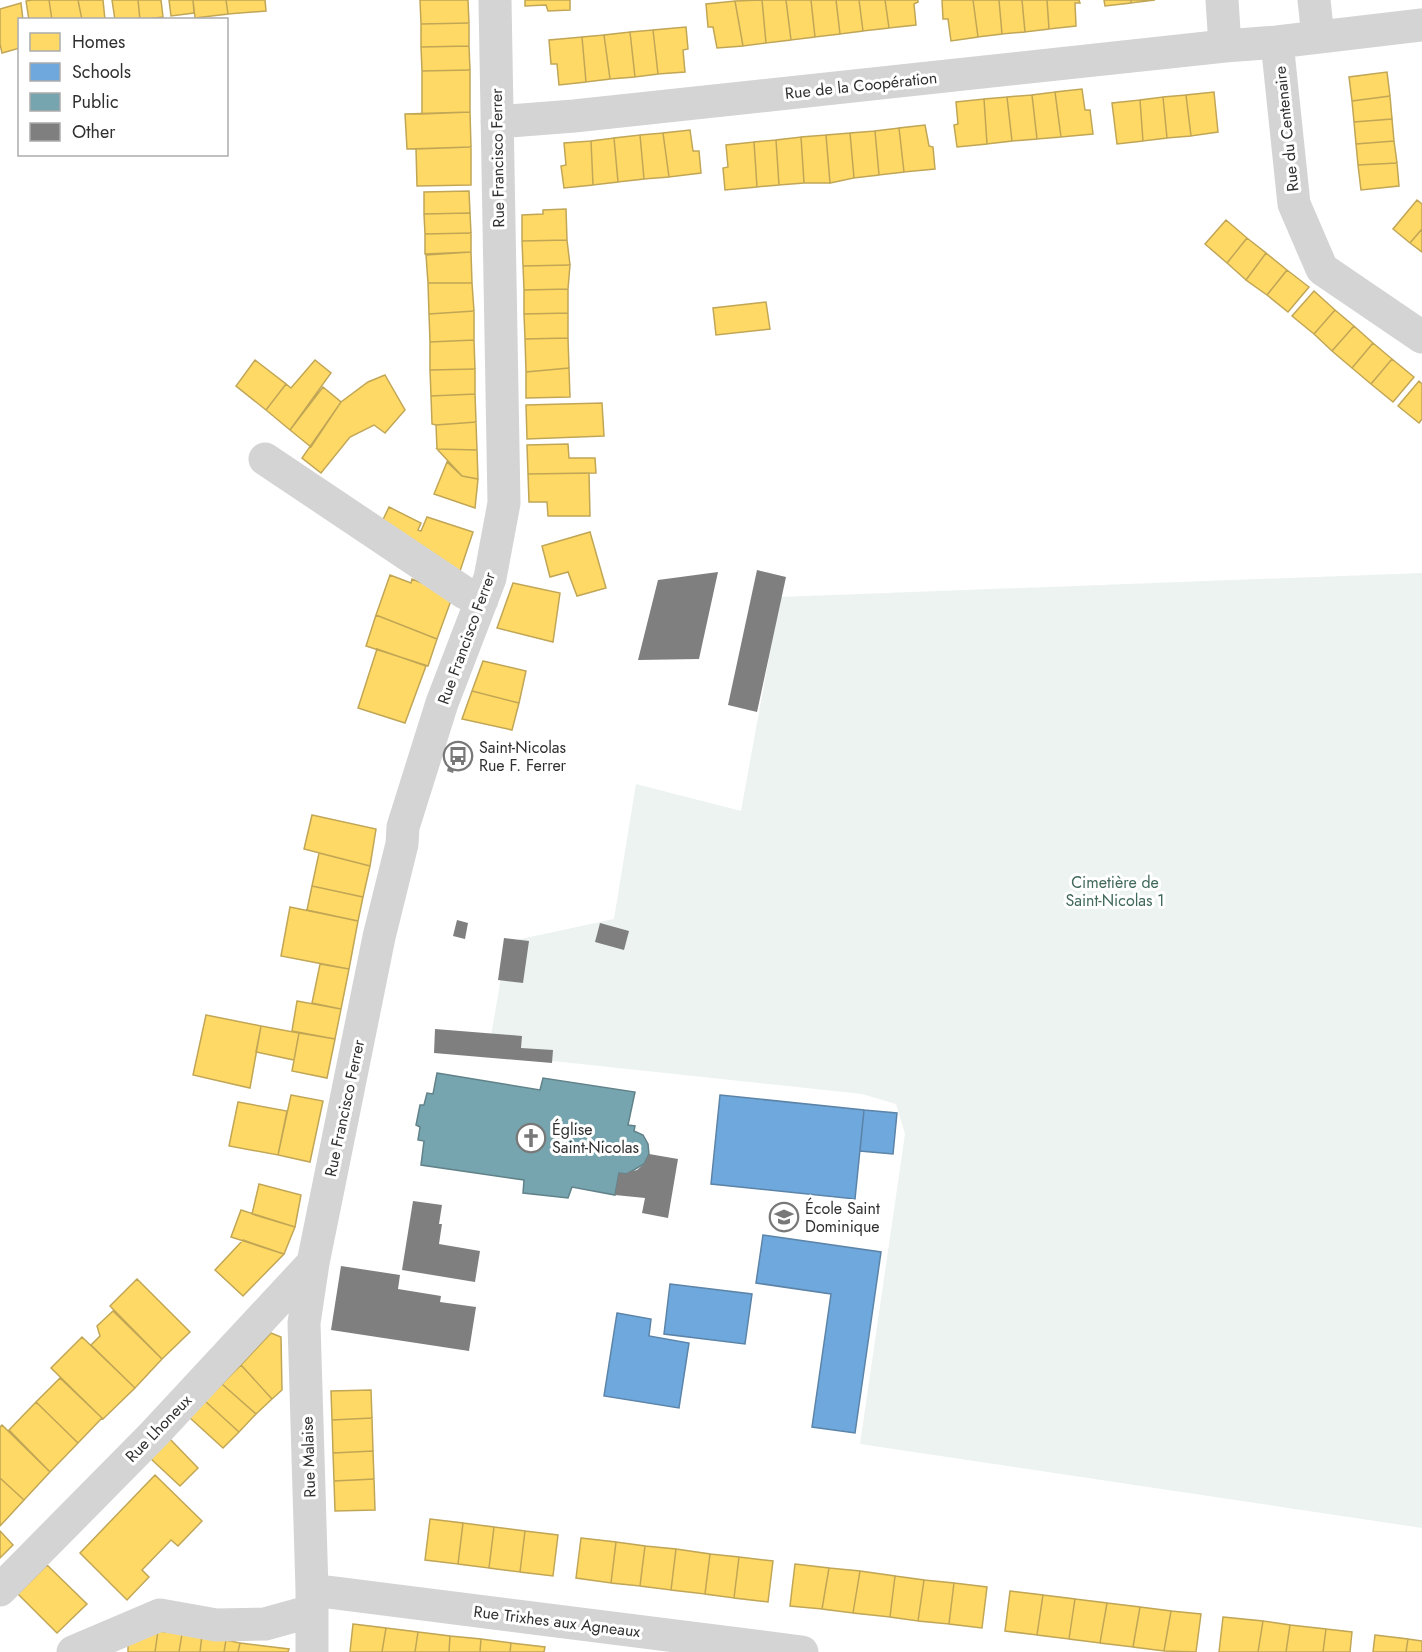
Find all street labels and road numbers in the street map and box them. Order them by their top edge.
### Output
street label: Rue du Centenaire [1268,65,1305,193]
street label: Rue de la Coopération [784,66,938,105]
street label: Rue Francisco Ferrer [485,88,510,228]
street label: Rue Francisco Ferrer [432,568,501,708]
street label: Rue Francisco Ferrer [319,1037,370,1179]
street label: Rue Lhoneux [120,1389,197,1467]
street label: Rue Malaise [296,1416,321,1498]
street label: Rue Trixhes aux Agneaux [472,1600,642,1643]

